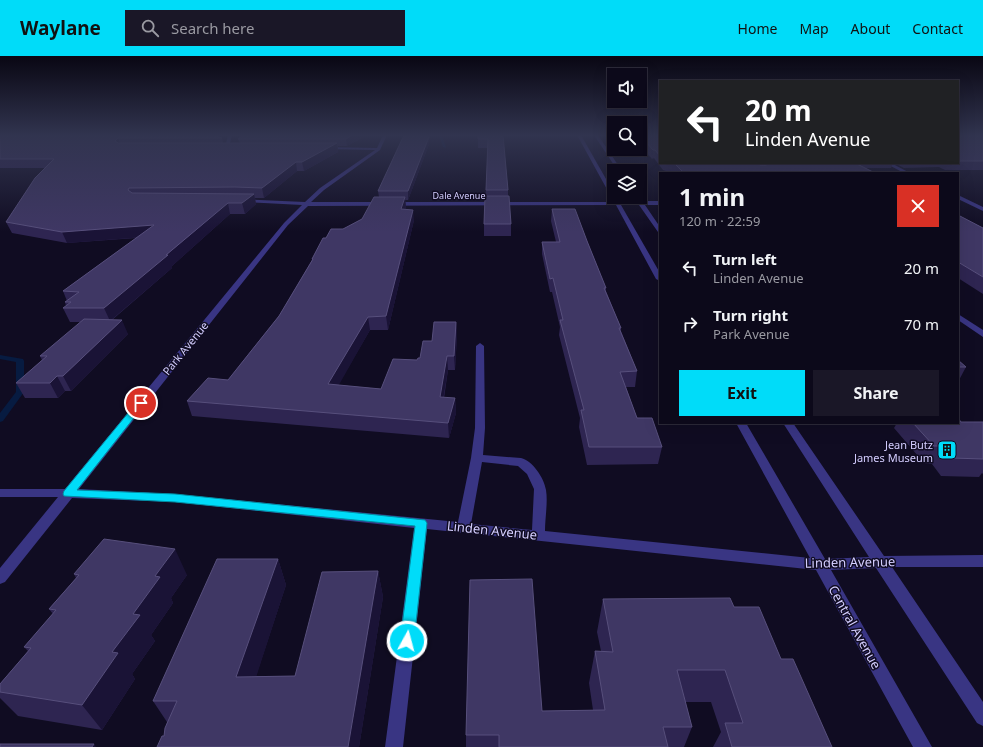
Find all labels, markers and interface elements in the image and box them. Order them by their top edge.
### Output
search box [125,10,405,46]
text: Waylane [20,15,101,41]
icon: search [139,17,161,39]
text: Search here [171,18,254,38]
text: Home [738,19,777,38]
text: Map [799,19,829,38]
text: About [851,19,890,38]
text: Contact [912,19,963,38]
map controls [607,68,647,204]
button: sound [607,68,647,108]
text: 20 m [745,91,812,129]
icon: left [679,96,731,148]
button: search [607,116,647,156]
text: Linden Avenue [745,127,870,151]
button: layers [607,164,647,204]
text: 1 min [679,180,745,213]
button: close [897,185,939,227]
street label: Dale Avenue [433,189,485,202]
text: 120 m · 22:59 [679,212,760,230]
text: Turn left [713,249,777,269]
icon: left [679,257,701,279]
text: 20 m [904,258,939,278]
text: Linden Avenue [713,269,804,287]
text: Turn right [713,305,788,325]
icon: right [679,313,701,335]
text: 70 m [904,314,939,334]
street label: Park Avenue [159,318,211,378]
text: Park Avenue [713,325,790,343]
button: Exit [679,370,805,416]
button: Share [813,370,939,416]
pin [124,386,158,420]
icon: arrive [130,392,152,414]
place label: Jean Butz James Museum [853,437,933,465]
building icon: Jean Butz James Museum [936,439,958,461]
street label: Linden Avenue [446,516,538,544]
street label: Linden Avenue [805,552,895,572]
street label: Central Avenue [825,582,885,672]
position arrow [386,620,428,662]

